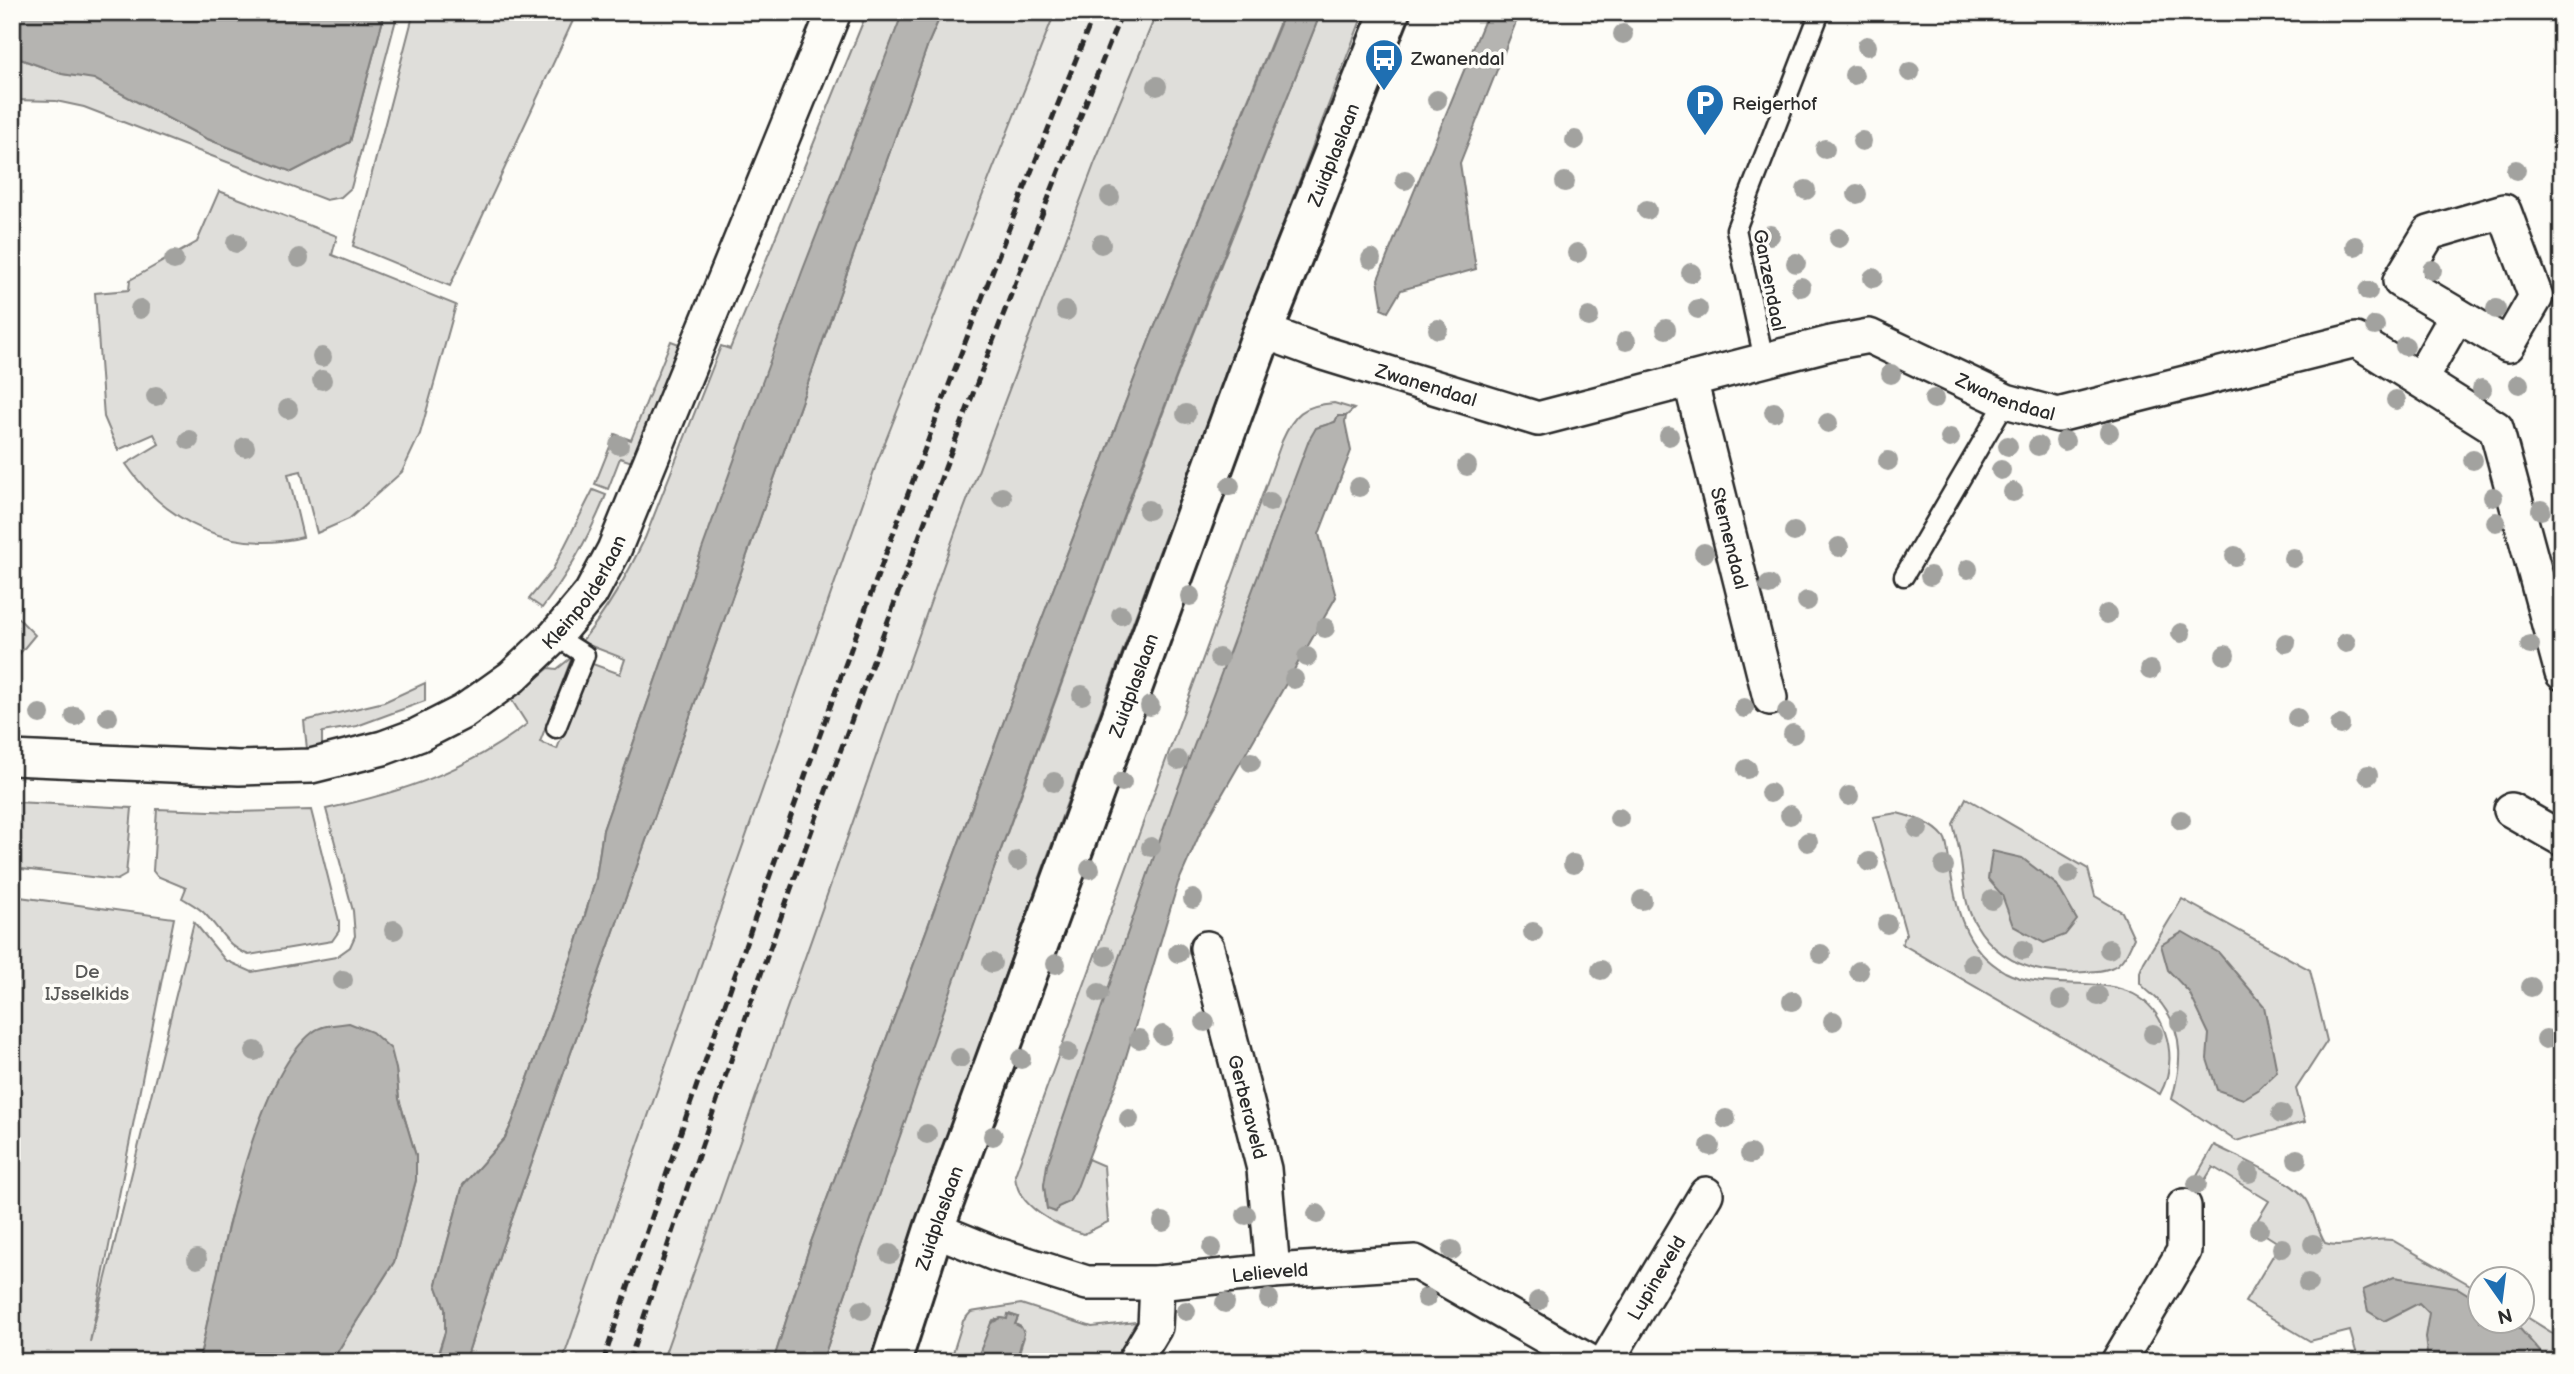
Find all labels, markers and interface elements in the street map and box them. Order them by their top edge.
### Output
bus stop icon: Zwanendal [1363,37,1405,92]
place label: Zwanendal [1410,48,1505,71]
parking icon: Reigerhof [1684,82,1726,137]
place label: Reigerhof [1732,93,1818,116]
street label: Zuidplaslaan [1303,100,1365,211]
street label: Ganzendaal [1747,227,1790,333]
street label: Zwanendaal [1372,360,1479,412]
street label: Zwanendaal [1951,368,2057,427]
street label: Sternendaal [1705,485,1752,592]
street label: Kleinpolderlaan [538,532,632,655]
street label: Zuidplaslaan [1105,631,1164,742]
park label: De IJsselkids [45,961,129,1006]
street label: Gerberaveld [1222,1053,1271,1162]
street label: Zuidplaslaan [911,1163,969,1274]
street label: Lupineveld [1623,1232,1691,1325]
street label: Lelieveld [1231,1259,1309,1288]
north arrow [2466,1266,2536,1336]
text: N [2495,1302,2514,1328]

